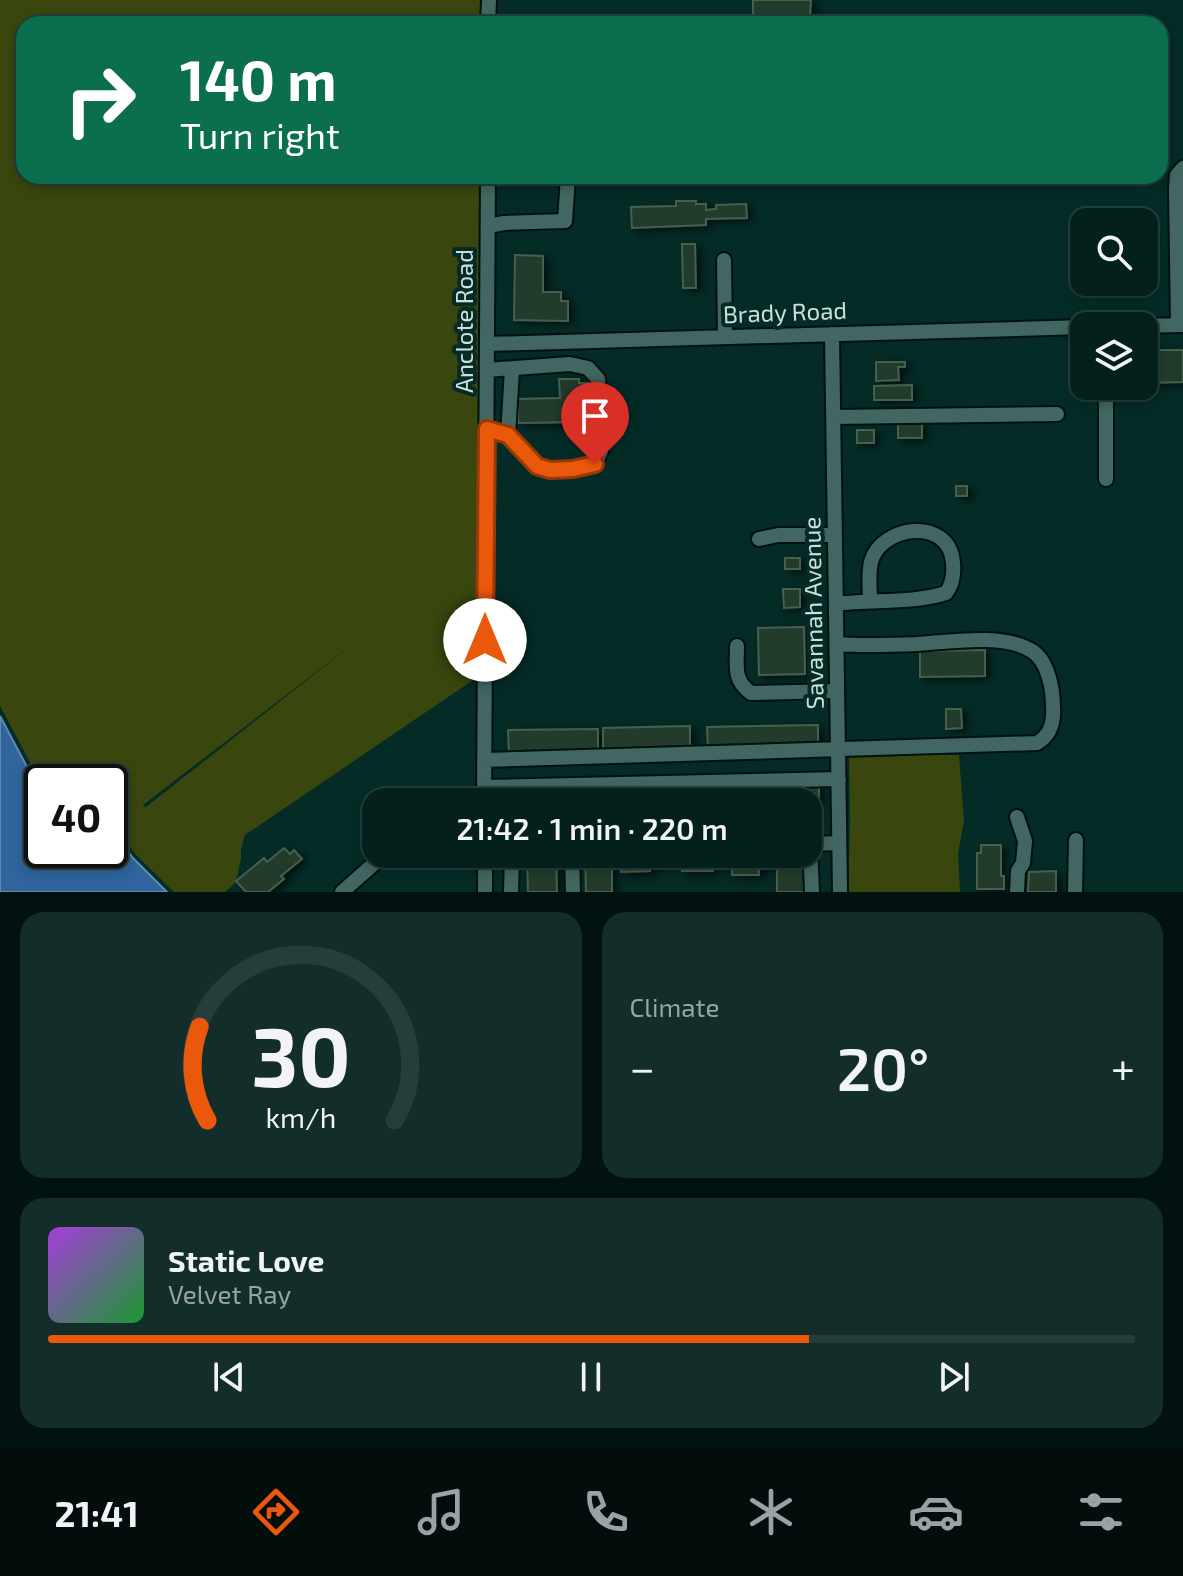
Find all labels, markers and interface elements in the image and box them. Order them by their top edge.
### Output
text: 140 m [180,45,337,112]
icon: right [48,48,152,152]
text: Turn right [180,113,340,156]
map controls [1070,208,1158,400]
button: search [1070,208,1158,296]
street label: Anclote Road [449,249,478,393]
street label: Brady Road [722,295,848,328]
button: layers [1070,312,1158,400]
pin [561,382,629,464]
icon: arrive [573,394,617,438]
street label: Savannah Avenue [796,516,829,710]
position arrow [443,598,527,682]
speed limit sign: 40 [24,764,128,868]
text: 21:42 · 1 min · 220 m [456,810,728,846]
text: Climate [630,991,719,1022]
text: 30 [251,1004,351,1104]
text: 20° [837,1031,929,1103]
text: − [630,1040,655,1093]
text: + [1111,1040,1135,1093]
text: km/h [265,1099,336,1134]
text: Static Love [168,1242,324,1278]
text: Velvet Ray [168,1278,291,1309]
icon: previous [207,1355,251,1399]
icon: pause [569,1355,613,1399]
icon: next [932,1355,976,1399]
icon: directions [248,1484,304,1540]
icon: music [413,1484,469,1540]
icon: phone [578,1484,634,1540]
icon: climate [743,1484,799,1540]
icon: car [908,1484,964,1540]
icon: filters [1073,1484,1129,1540]
text: 21:41 [54,1491,139,1534]

